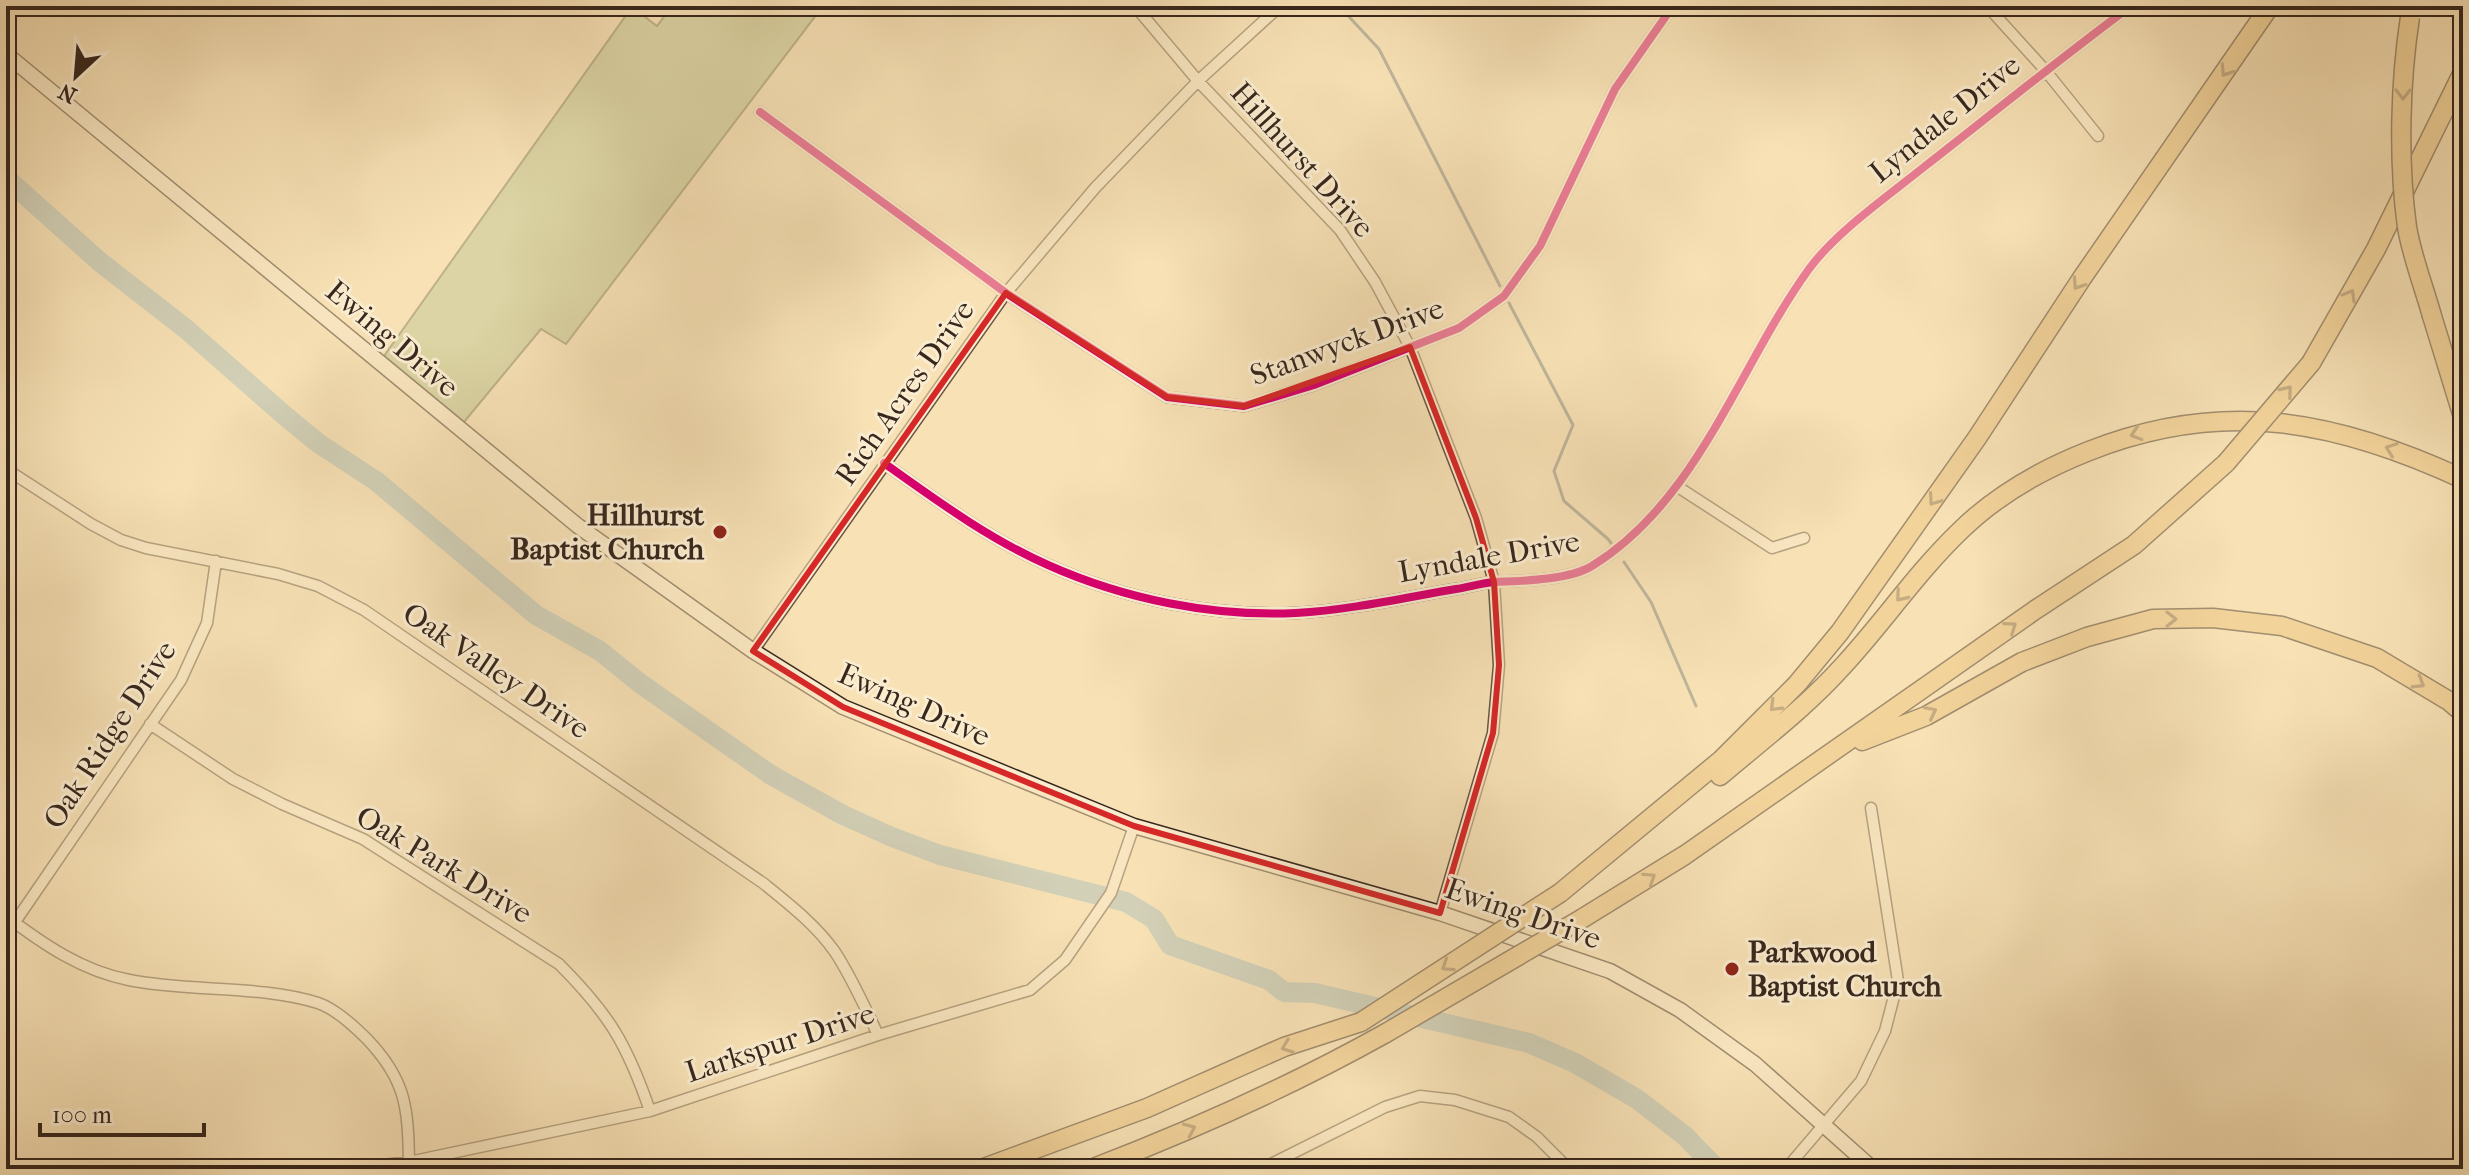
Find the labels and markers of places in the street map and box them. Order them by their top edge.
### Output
place label: Hillhurst Baptist Church [510,498,705,567]
marker: Hillhurst Baptist Church [711,523,729,541]
place label: Parkwood Baptist Church [1748,935,1943,1004]
marker: Parkwood Baptist Church [1723,960,1741,978]

